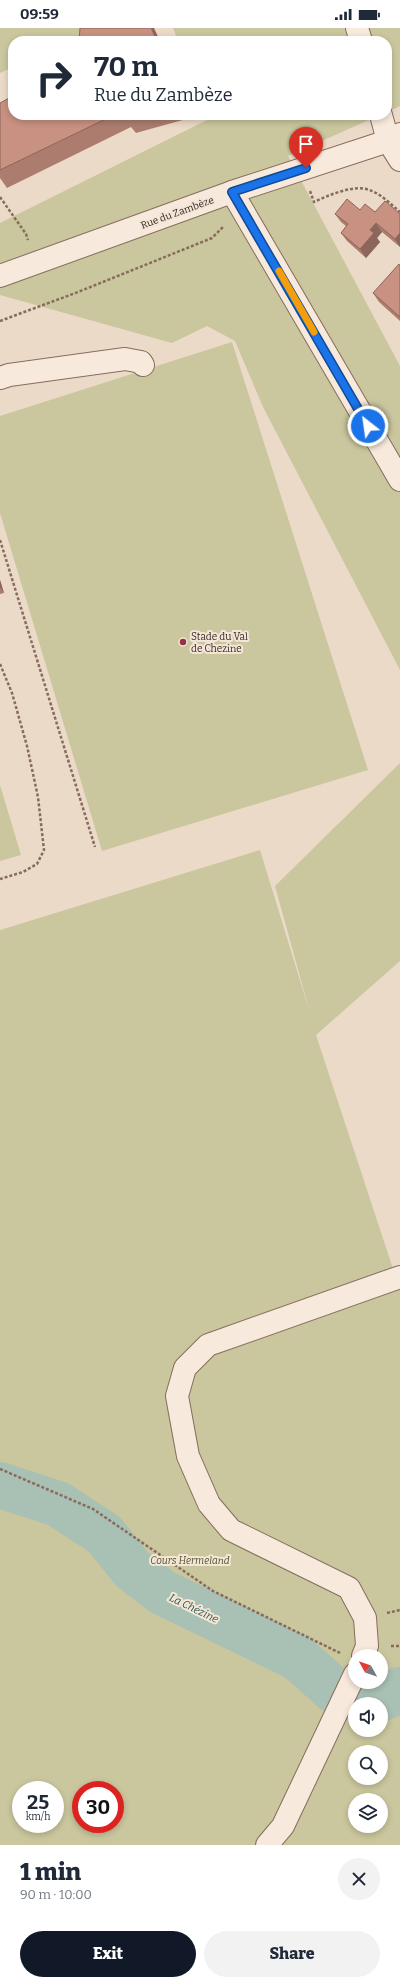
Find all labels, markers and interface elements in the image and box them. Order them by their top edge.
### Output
text: 09:59 [20,5,59,23]
text: 70 m [94,50,158,83]
icon: right [28,52,80,104]
text: Rue du Zambèze [94,84,233,106]
pin [289,127,323,168]
icon: arrive [295,133,317,155]
street label: Rue du Zambèze [139,194,216,232]
position arrow [347,405,389,447]
place label: Stade du Val de Chezine [191,631,248,655]
marker: Stade du Val de Chezine [178,637,188,647]
park label: Cours Hermeland [150,1555,230,1567]
water label: La Chézine [167,1591,221,1626]
north arrow [348,1649,388,1689]
map controls [348,1649,388,1833]
button: sound [348,1697,388,1737]
button: search [348,1745,388,1785]
speed limit sign: 30 [72,1781,124,1833]
text: 25 [27,1790,49,1814]
button: layers [348,1793,388,1833]
text: km/h [26,1811,50,1823]
text: 1 min [20,1858,81,1886]
button: close [338,1858,380,1900]
text: 90 m · 10:00 [20,1887,92,1902]
button: Exit [20,1931,196,1977]
button: Share [204,1931,380,1977]

